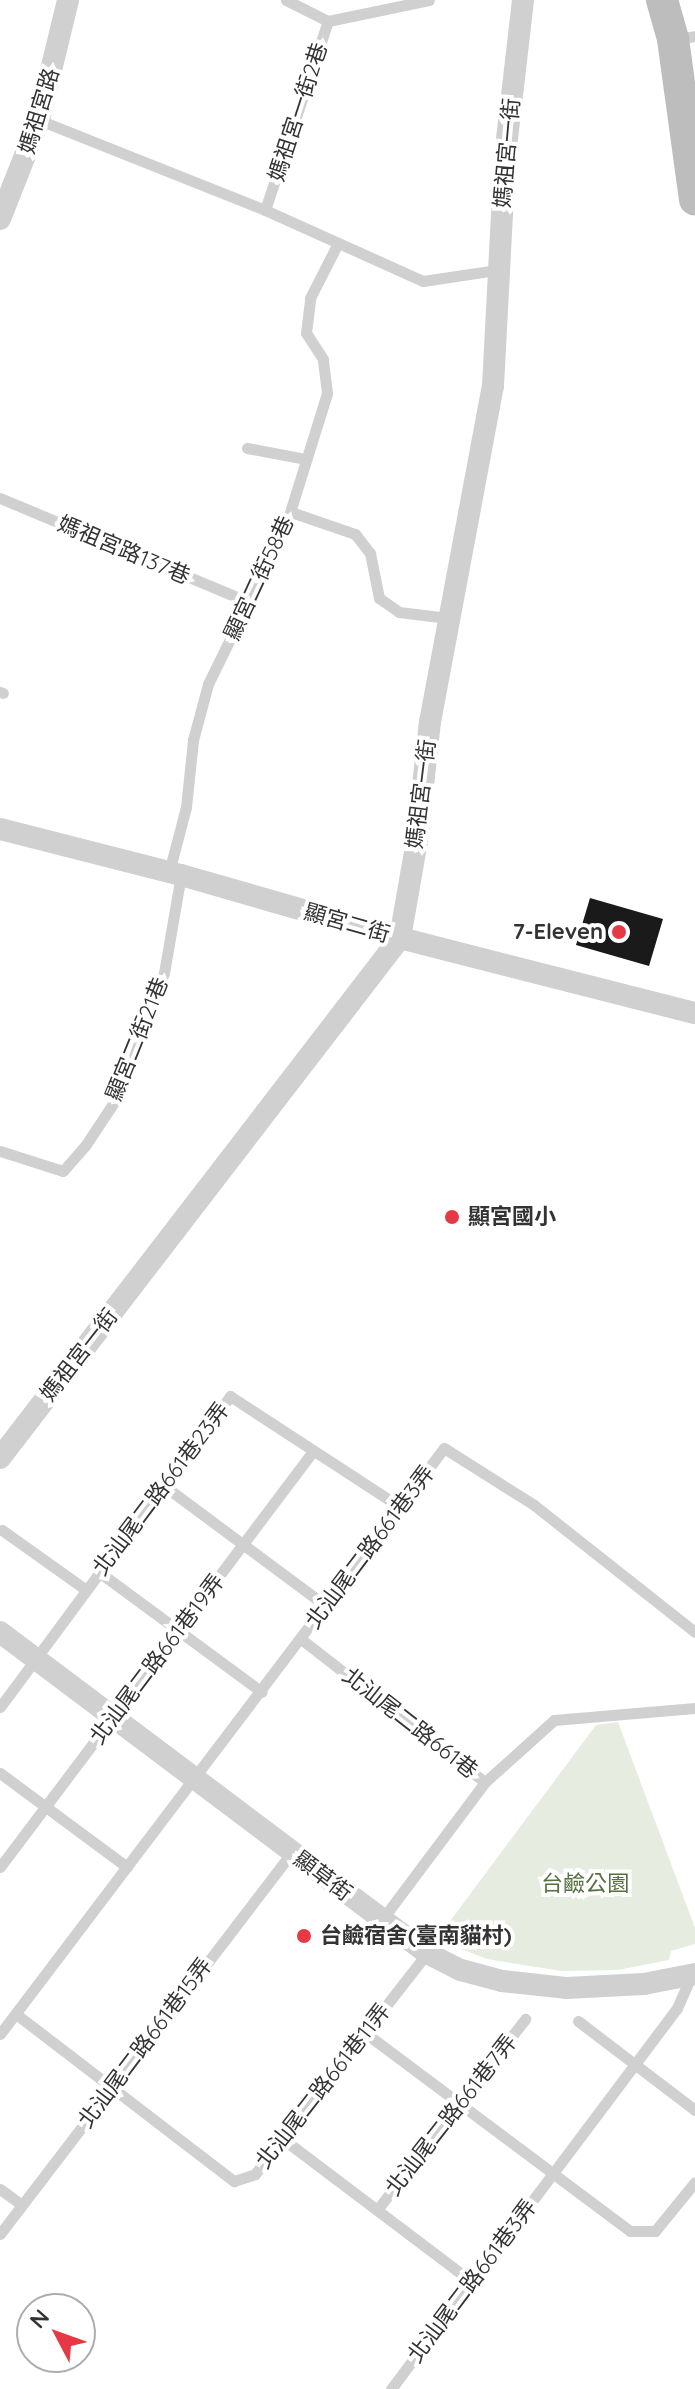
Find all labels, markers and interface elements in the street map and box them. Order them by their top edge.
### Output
street label: 媽祖宮一街2巷 [263,39,333,185]
street label: 媽祖宮路 [14,65,64,157]
street label: 媽祖宮一街 [489,97,525,209]
street label: 媽祖宮路137巷 [54,510,194,590]
street label: 顯宮二街58巷 [219,512,299,644]
street label: 媽祖宮一街 [401,738,441,850]
street label: 顯宮二街 [301,898,393,948]
place label: 7-Eleven [513,919,603,945]
marker: 7-Eleven [610,923,628,941]
street label: 顯宮二街21巷 [100,974,174,1104]
place label: 顯宮國小 [468,1204,556,1230]
marker: 顯宮國小 [443,1208,461,1226]
street label: 媽祖宮一街 [35,1304,123,1406]
street label: 北汕尾二路661巷23弄 [87,1397,235,1581]
street label: 北汕尾二路661巷3弄 [300,1460,440,1634]
street label: 北汕尾二路661巷19弄 [84,1569,230,1749]
street label: 北汕尾二路661巷 [337,1662,483,1784]
street label: 顯草街 [289,1846,357,1906]
park label: 台鹼公園 [541,1871,629,1897]
place label: 台鹼宿舍(臺南貓村) [320,1923,512,1949]
marker: 台鹼宿舍(臺南貓村) [295,1927,313,1945]
street label: 北汕尾二路661巷15弄 [73,1953,217,2133]
street label: 北汕尾二路661巷11弄 [250,1998,396,2174]
street label: 北汕尾二路661巷7弄 [380,2029,522,2201]
street label: 北汕尾二路661巷3弄 [402,2194,542,2368]
north arrow [16,2293,96,2373]
text: N [24,2303,55,2334]

